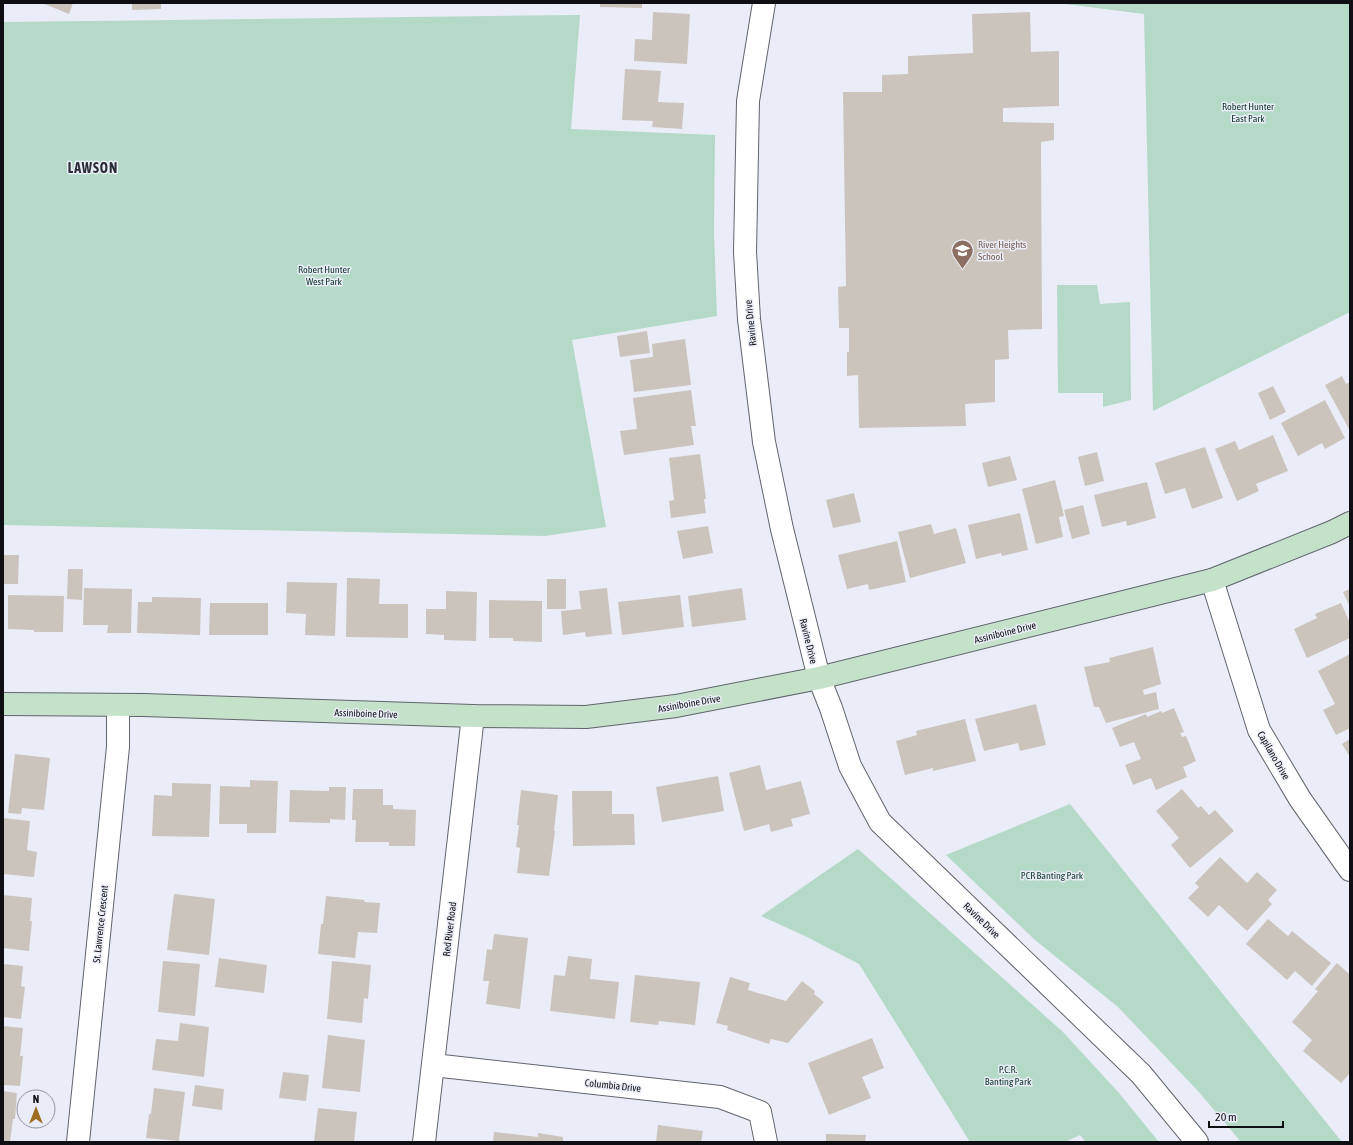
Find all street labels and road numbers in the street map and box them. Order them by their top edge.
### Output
street label: Ravine Drive [743,299,758,347]
street label: Ravine Drive [798,617,820,665]
street label: Assiniboine Drive [973,619,1038,645]
street label: Assiniboine Drive [657,692,722,714]
street label: Assiniboine Drive [334,707,398,720]
street label: Capilano Drive [1255,729,1292,782]
street label: St. Lawrence Crescent [91,884,110,963]
street label: Ravine Drive [961,900,1002,941]
street label: Red River Road [441,901,458,957]
street label: Columbia Drive [584,1077,642,1094]

